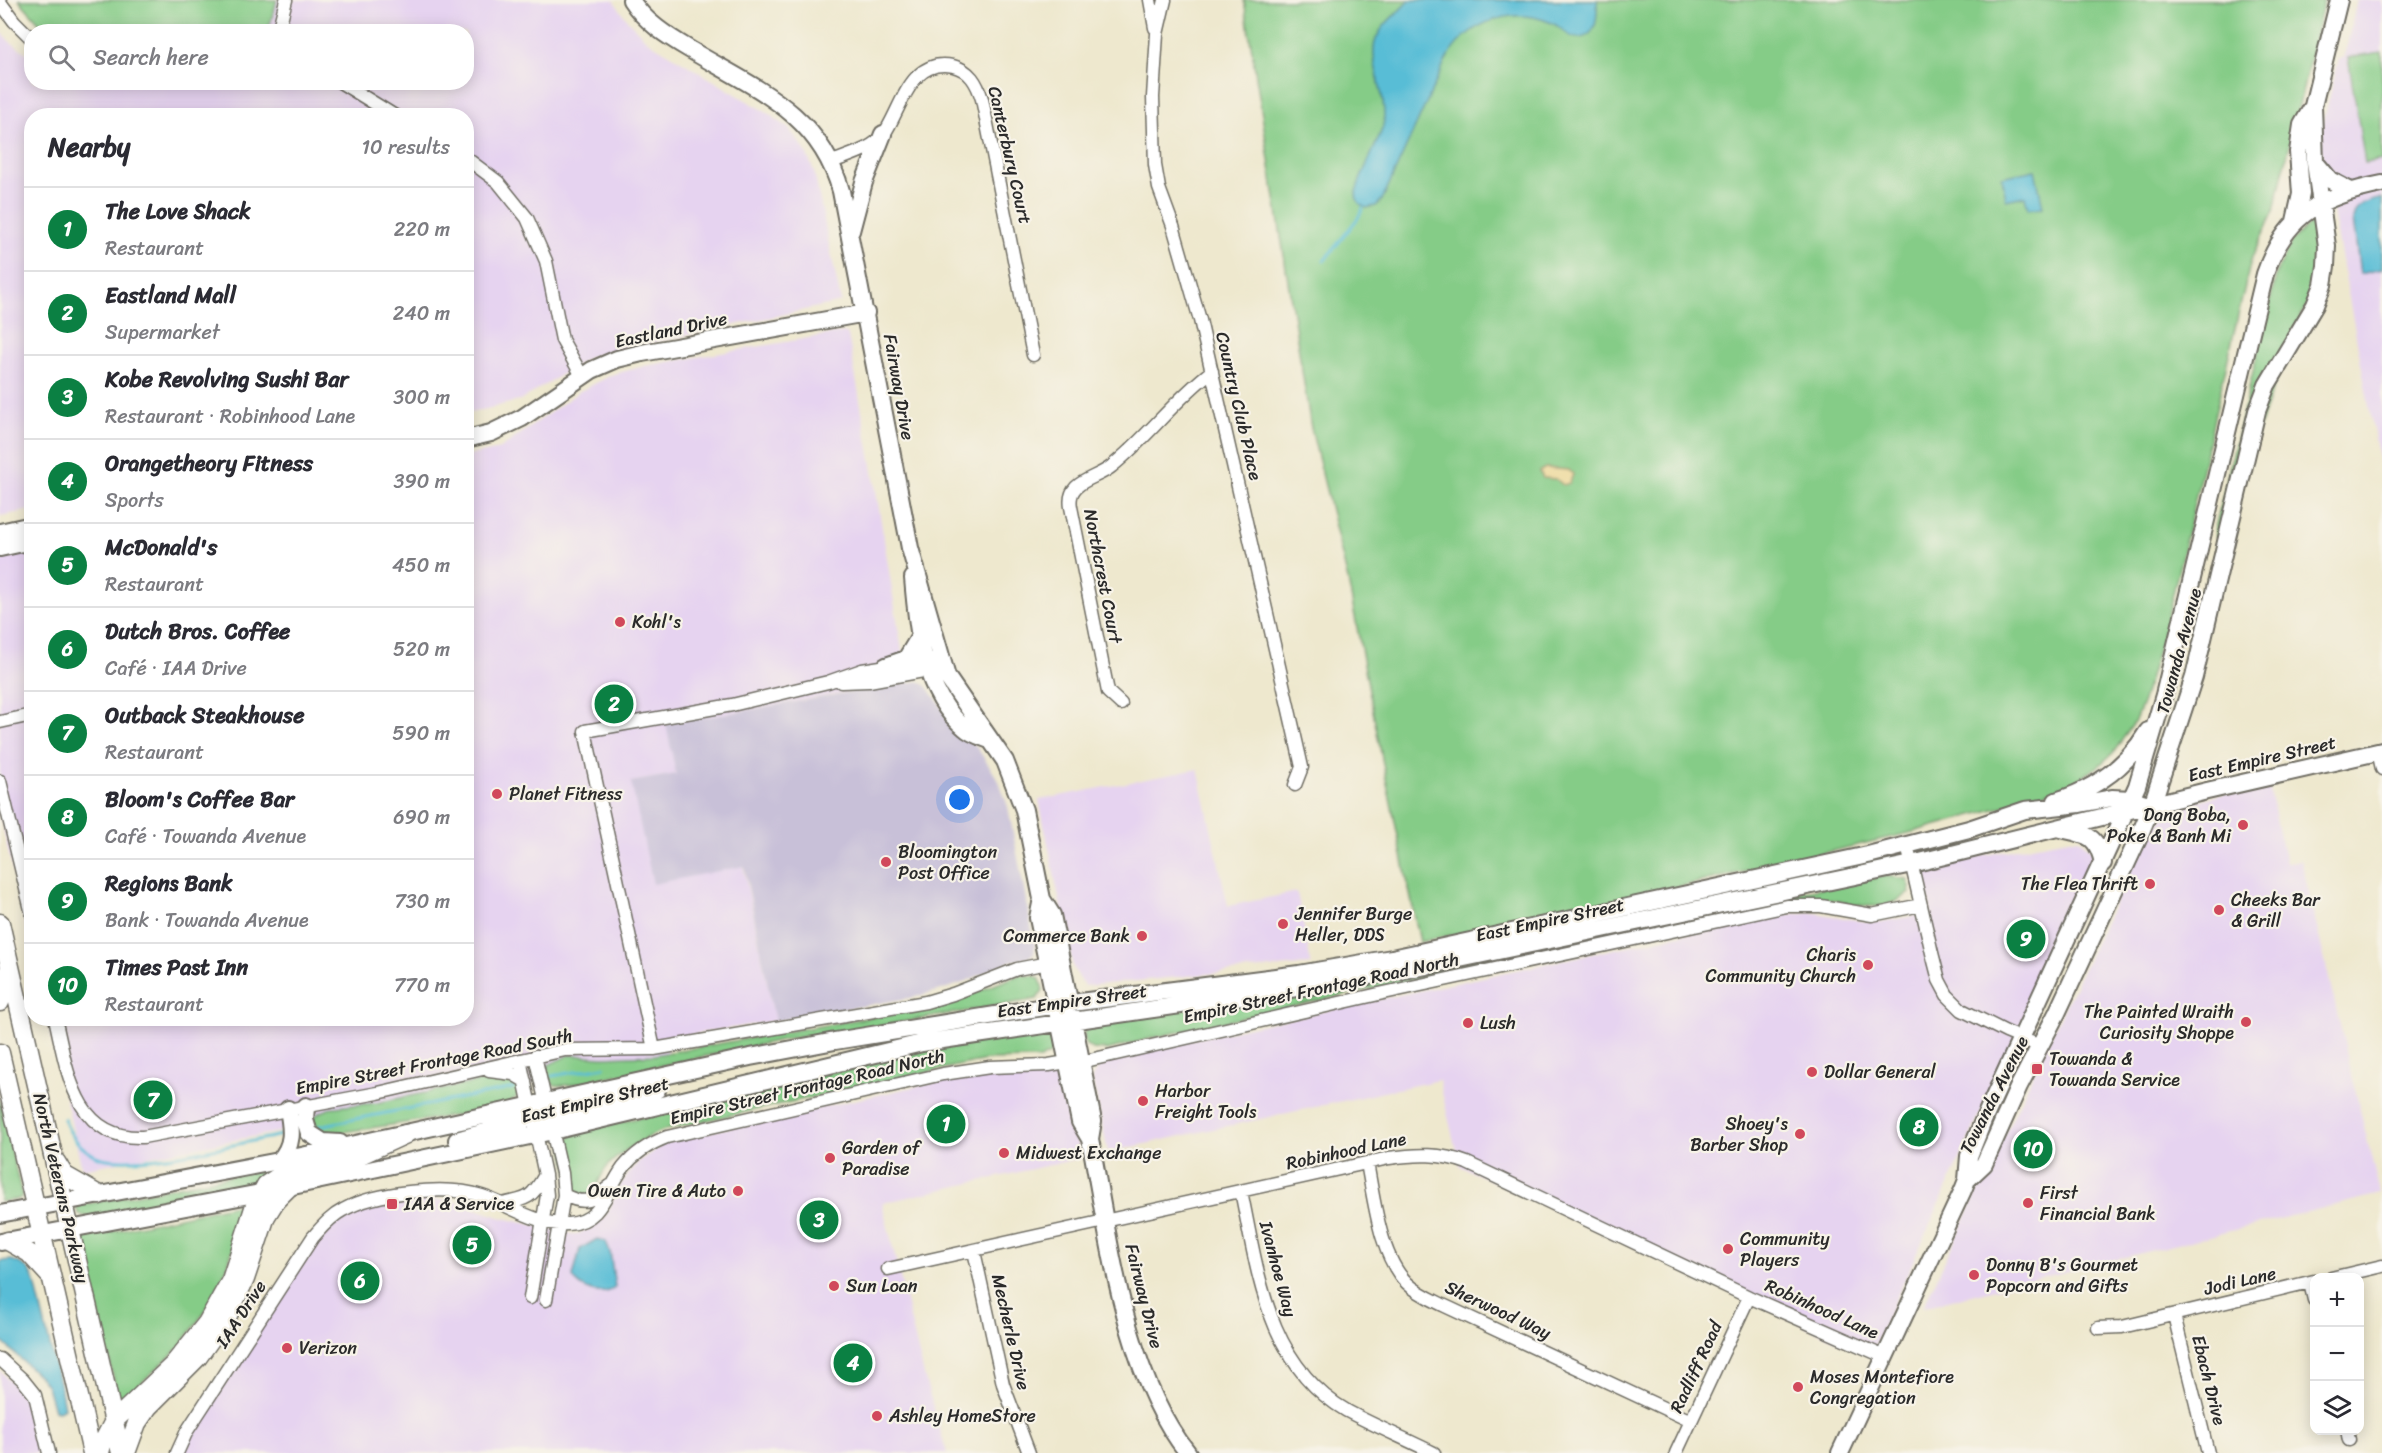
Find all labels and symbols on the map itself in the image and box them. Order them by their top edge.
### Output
street label: Canterbury Court [979,83,1041,227]
street label: Eastland Drive [612,303,730,357]
street label: Country Club Place [1206,329,1272,484]
street label: Fairway Drive [874,331,924,443]
street label: Northcrest Court [1074,506,1132,647]
street label: Towanda Avenue [2147,584,2211,718]
place label: Kohl's [632,606,681,638]
marker: Kohl's [613,615,627,629]
pin: 2 [594,682,634,726]
street label: East Empire Street [2185,726,2339,792]
place label: Planet Fitness [509,778,623,810]
your location [945,785,974,814]
marker: Planet Fitness [490,787,504,801]
place label: Dang Boba, Poke & Banh Mi [2107,799,2232,852]
marker: Dang Boba, Poke & Banh Mi [2236,818,2250,832]
place label: Bloomington Post Office [898,836,997,889]
marker: Bloomington Post Office [879,855,893,869]
place label: The Flea Thrift [2021,868,2139,900]
marker: The Flea Thrift [2143,877,2157,891]
place label: Cheeks Bar & Grill [2231,884,2321,937]
street label: East Empire Street [1473,889,1627,951]
place label: Jennifer Burge Heller, DDS [1294,898,1412,951]
marker: Cheeks Bar & Grill [2212,903,2226,917]
pin: 9 [2006,916,2046,962]
marker: Jennifer Burge Heller, DDS [1276,917,1290,931]
place label: Commerce Bank [1003,920,1130,952]
marker: Commerce Bank [1135,929,1149,943]
place label: Charis Community Church [1706,939,1857,992]
street label: Empire Street Frontage Road North [1180,943,1462,1033]
marker: Charis Community Church [1861,958,1875,972]
street label: East Empire Street [995,975,1149,1027]
place label: The Painted Wraith Curiosity Shoppe [2084,996,2234,1049]
place label: Lush [1480,1007,1516,1039]
marker: The Painted Wraith Curiosity Shoppe [2239,1015,2253,1029]
marker: Lush [1461,1016,1475,1030]
street label: Empire Street Frontage Road South [293,1019,575,1105]
street label: Towanda Avenue [1950,1030,2038,1160]
street label: Empire Street Frontage Road North [666,1040,948,1134]
place label: Towanda & Towanda Service [2049,1043,2180,1096]
place label: Dollar General [1824,1056,1937,1088]
marker: Towanda & Towanda Service [2030,1062,2044,1076]
marker: Dollar General [1805,1065,1819,1079]
street label: East Empire Street [518,1067,672,1133]
place label: Harbor Freight Tools [1155,1075,1257,1128]
pin: 7 [134,1078,172,1122]
street label: North Veterans Parkway [24,1090,99,1287]
marker: Harbor Freight Tools [1136,1094,1150,1108]
pin: 1 [926,1102,966,1146]
pin: 8 [1900,1104,1938,1150]
place label: Shoey's Barber Shop [1690,1108,1789,1161]
street label: Robinhood Lane [1283,1123,1409,1179]
pin: 10 [2014,1126,2052,1172]
marker: Shoey's Barber Shop [1793,1127,1807,1141]
place label: Garden of Paradise [842,1132,923,1185]
place label: Midwest Exchange [1016,1137,1161,1169]
marker: Midwest Exchange [997,1146,1011,1160]
marker: Garden of Paradise [823,1151,837,1165]
place label: Owen Tire & Auto [588,1175,726,1207]
place label: First Financial Bank [2040,1177,2156,1230]
marker: Owen Tire & Auto [731,1184,745,1198]
place label: IAA & Service [403,1188,515,1220]
marker: First Financial Bank [2021,1196,2035,1210]
marker: IAA & Service [385,1197,399,1211]
pin: 3 [800,1198,838,1242]
street label: Ivanhoe Way [1250,1216,1306,1321]
pin: 5 [452,1222,492,1268]
place label: Community Players [1740,1223,1830,1276]
street label: Fairway Drive [1115,1240,1173,1352]
marker: Community Players [1721,1242,1735,1256]
place label: Donny B's Gourmet Popcorn and Gifts [1986,1249,2138,1302]
street label: Jodi Lane [2200,1257,2279,1305]
pin: 6 [340,1258,380,1304]
marker: Donny B's Gourmet Popcorn and Gifts [1967,1268,1981,1282]
place label: Sun Loan [846,1270,918,1302]
street label: Robinhood Lane [1760,1270,1885,1349]
street label: Mecherle Drive [982,1271,1040,1393]
street label: Sherwood Way [1439,1271,1557,1349]
street label: IAA Drive [206,1273,275,1355]
marker: Sun Loan [827,1279,841,1293]
street label: Radliff Road [1661,1314,1732,1418]
street label: Ebach Drive [2182,1331,2236,1429]
place label: Verizon [299,1332,357,1364]
pin: 4 [834,1340,872,1386]
marker: Verizon [280,1341,294,1355]
place label: Moses Montefiore Congregation [1810,1361,1954,1414]
marker: Moses Montefiore Congregation [1791,1380,1805,1394]
place label: Ashley HomeStore [888,1400,1036,1432]
marker: Ashley HomeStore [870,1409,884,1423]

